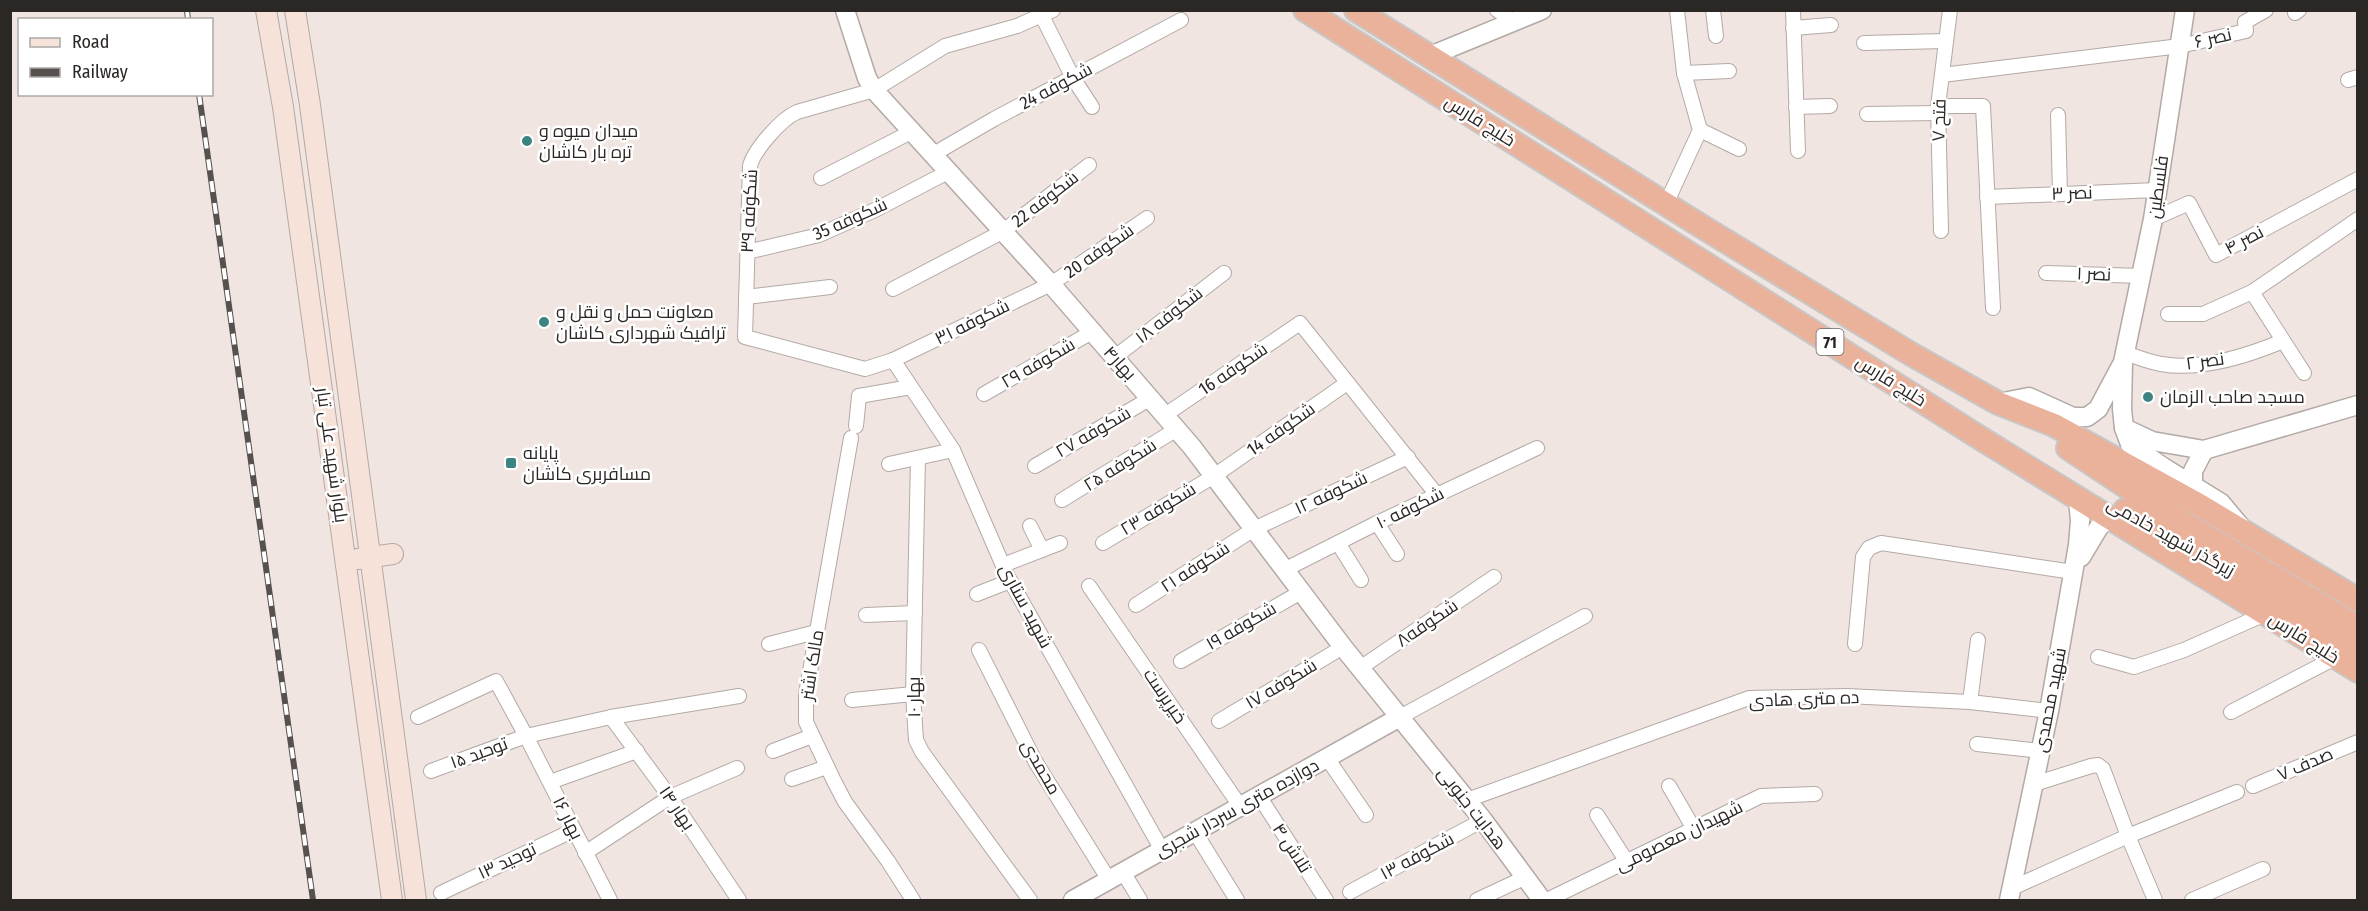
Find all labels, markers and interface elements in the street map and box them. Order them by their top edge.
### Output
legend [18,18,213,96]
street label: نصر ۶ [2192,23,2234,53]
text: Road [72,31,109,53]
street label: شکوفه 24 [1016,58,1096,114]
text: Railway [72,61,128,83]
street label: خلیج فارس [1440,91,1519,152]
street label: فتح ۷ [1927,98,1952,142]
place label: میدان میوه و تره بار کاشان [539,120,638,163]
marker: میدان میوه و تره بار کاشان [520,134,534,148]
street label: فلسطین [2143,154,2173,220]
street label: شکوفه 22 [1007,166,1083,232]
street label: شکوفه ۳۹ [736,168,762,254]
street label: نصر ۳ [2051,181,2093,205]
street label: شکوفه 35 [809,193,891,245]
street label: شکوفه 20 [1060,219,1138,283]
street label: نصر ۴ [2221,221,2267,259]
street label: نصر ۱ [2076,262,2112,286]
street label: شکوفه ۱۸ [1131,282,1207,348]
street label: شکوفه ۳۱ [931,294,1013,350]
place label: معاونت حمل و نقل و ترافیک شهرداری کاشان [556,301,726,344]
marker: معاونت حمل و نقل و ترافیک شهرداری کاشان [537,315,551,329]
road number: 71 [1816,329,1844,355]
street label: شکوفه ۲۹ [997,333,1079,393]
street label: شکوفه 16 [1194,338,1272,400]
street label: بهار۴ [1099,341,1141,385]
street label: نصر ۲ [2184,347,2226,375]
street label: خلیج فارس [1851,351,1930,412]
street label: بلوار شهید علی تبار [311,385,352,524]
place label: مسجد صاحب الزمان [2160,386,2305,408]
marker: مسجد صاحب الزمان [2141,390,2155,404]
street label: شکوفه 14 [1243,397,1319,461]
street label: شکوفه ۲۷ [1051,402,1135,462]
street label: شکوفه ۲۵ [1079,434,1161,496]
place label: پایانه مسافربری کاشان [523,442,651,485]
marker: پایانه مسافربری کاشان [504,456,518,470]
street label: شکوفه ۱۲ [1291,467,1371,519]
street label: شکوفه ۲۳ [1116,478,1200,540]
street label: شکوفه ۱۰ [1372,482,1448,534]
street label: زیرگذر شهید خادمی [2103,493,2239,581]
street label: شکوفه ۲۱ [1156,537,1234,597]
street label: شهید ستاری [995,560,1057,652]
street label: شکوفه۸ [1392,594,1462,652]
street label: شکوفه ۱۹ [1202,597,1280,655]
street label: خلیج فارس [2264,608,2343,669]
street label: مالک اشتر [795,628,828,703]
street label: شهید محمدی [2029,646,2071,754]
street label: شکوفه ۱۷ [1241,654,1321,714]
street label: خیرپرست [1138,664,1191,728]
street label: بهار ۱۰ [903,676,925,718]
street label: ده متری هادی [1748,686,1860,712]
street label: توحید ۱۵ [447,732,511,774]
street label: محمدی [1016,735,1066,799]
street label: صدف ۷ [2274,742,2336,786]
street label: دوازده متری سردار شجری [1151,754,1323,862]
street label: هدایت جنوبی [1433,762,1511,854]
street label: بهار ۱۴ [654,782,700,834]
street label: بهار ۱۶ [548,793,588,843]
street label: شهیدان معصومی [1612,796,1746,876]
street label: تلاش ۴ [1268,819,1316,877]
street label: شکوفه ۱۳ [1376,827,1458,885]
street label: توحید ۱۳ [474,838,540,884]

